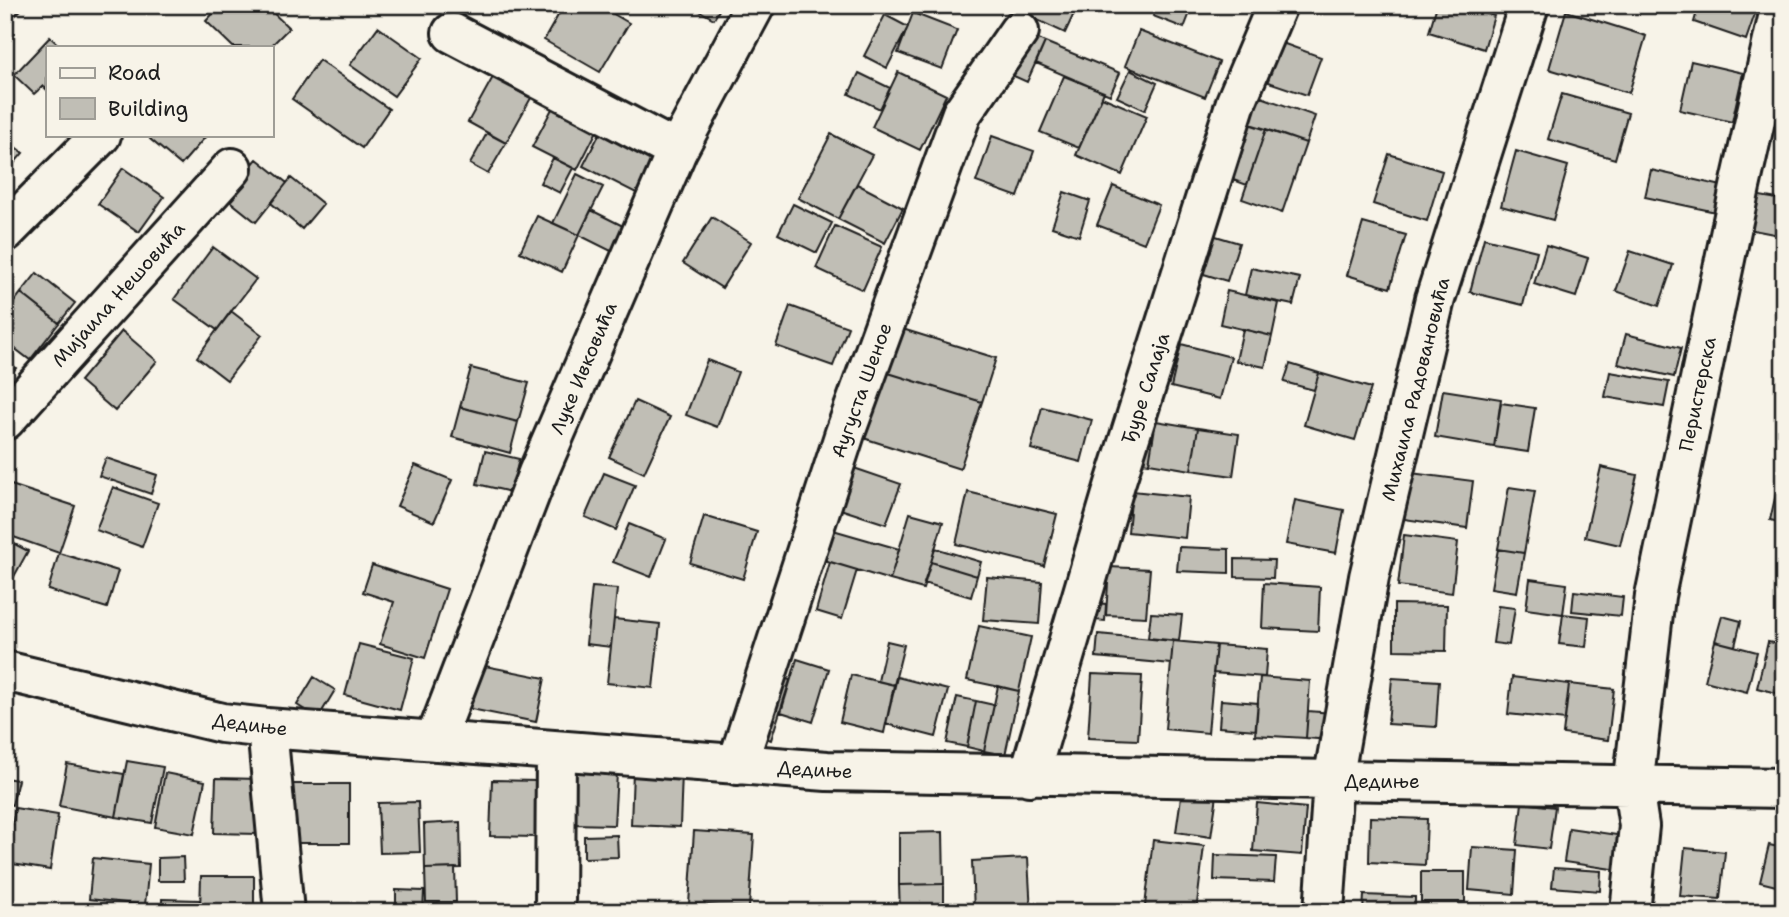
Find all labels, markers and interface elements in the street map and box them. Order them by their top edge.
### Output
legend [46,46,273,136]
text: Road [108,59,161,87]
text: Building [108,95,188,123]
street label: Мијаила Нешовића [46,216,190,372]
street label: Михаила Радовановића [1376,274,1455,504]
street label: Луке Ивковића [544,298,623,438]
street label: Аугуста Шеное [825,319,898,461]
street label: Ђуре Салаја [1116,329,1175,447]
street label: Перистерска [1673,334,1722,454]
street label: Дедиње [211,707,289,741]
street label: Дедиње [777,755,853,784]
street label: Дедиње [1344,769,1420,794]

